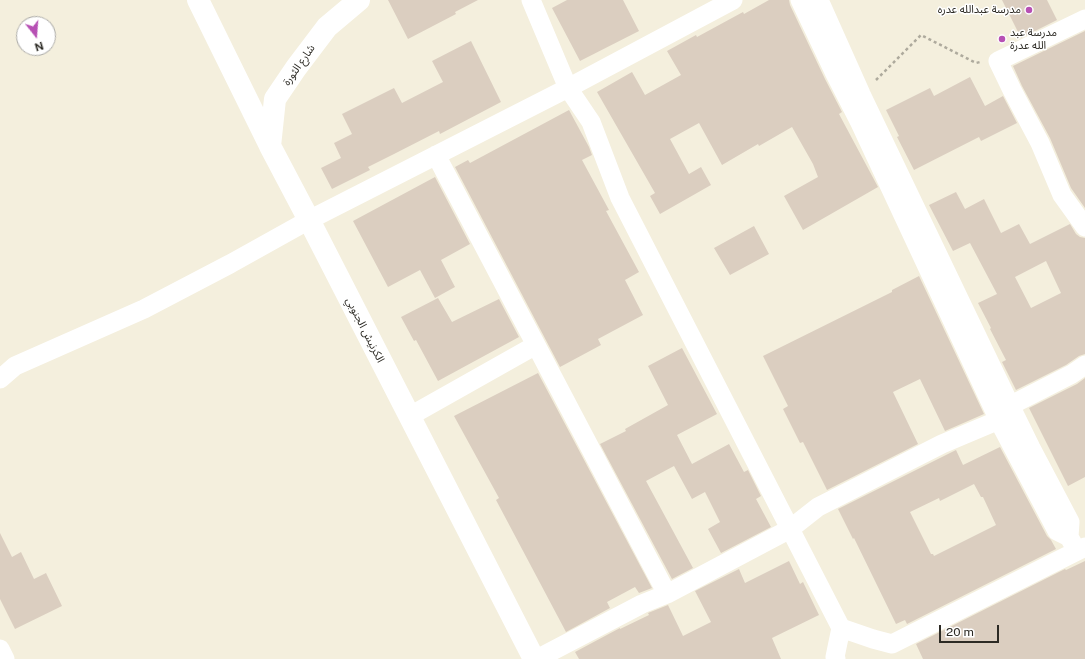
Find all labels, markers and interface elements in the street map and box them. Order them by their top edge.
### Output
place label: مدرسة عبدالله عدره [938,3,1021,17]
marker: مدرسة عبدالله عدره [1024,5,1034,15]
north arrow [16,16,56,56]
place label: مدرسة عبد الله عدرة [1010,26,1057,52]
marker: مدرسة عبد الله عدرة [997,34,1007,44]
text: N [33,40,45,54]
street label: شارع الثورة [280,42,318,88]
street label: الكرنيش الجنوبي [343,295,387,365]
scale bar [941,617,1001,643]
text: 20 m [946,625,974,639]

